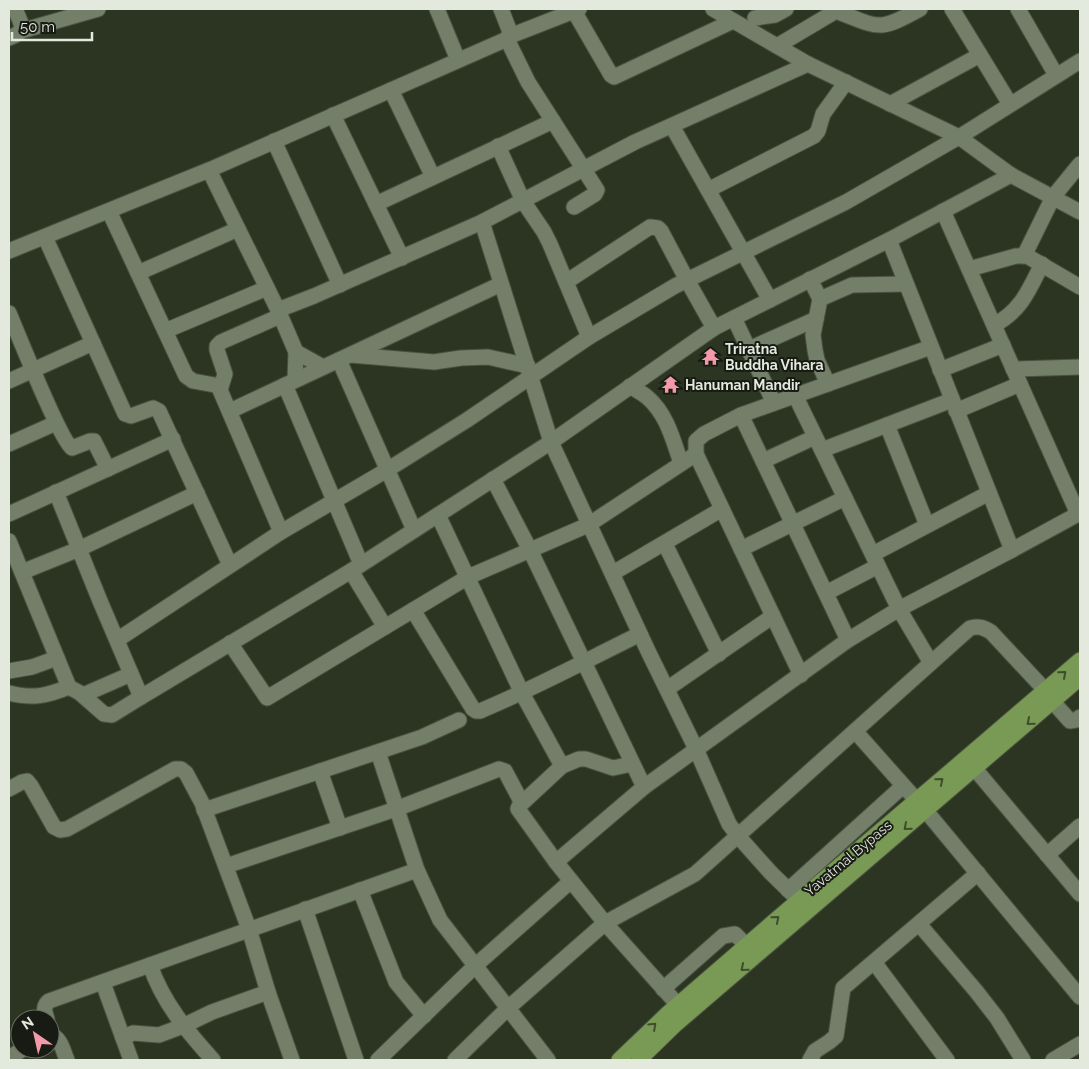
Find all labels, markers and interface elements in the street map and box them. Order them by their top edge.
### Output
scale bar [12,10,92,42]
text: 50 m [20,18,55,36]
place label: Triratna Buddha Vihara [725,341,824,373]
temple icon: Triratna Buddha Vihara [701,347,721,367]
temple icon: Hanuman Mandir [661,375,681,395]
place label: Hanuman Mandir [685,377,800,393]
one-way arrow [1058,671,1067,680]
one-way arrow [1027,716,1036,724]
one-way arrow [934,778,943,786]
street label: Yavatmal Bypass [801,817,895,899]
one-way arrow [903,822,912,831]
one-way arrow [770,916,779,925]
one-way arrow [740,962,749,971]
north arrow [10,1009,60,1059]
text: N [19,1014,37,1033]
one-way arrow [648,1023,657,1032]

